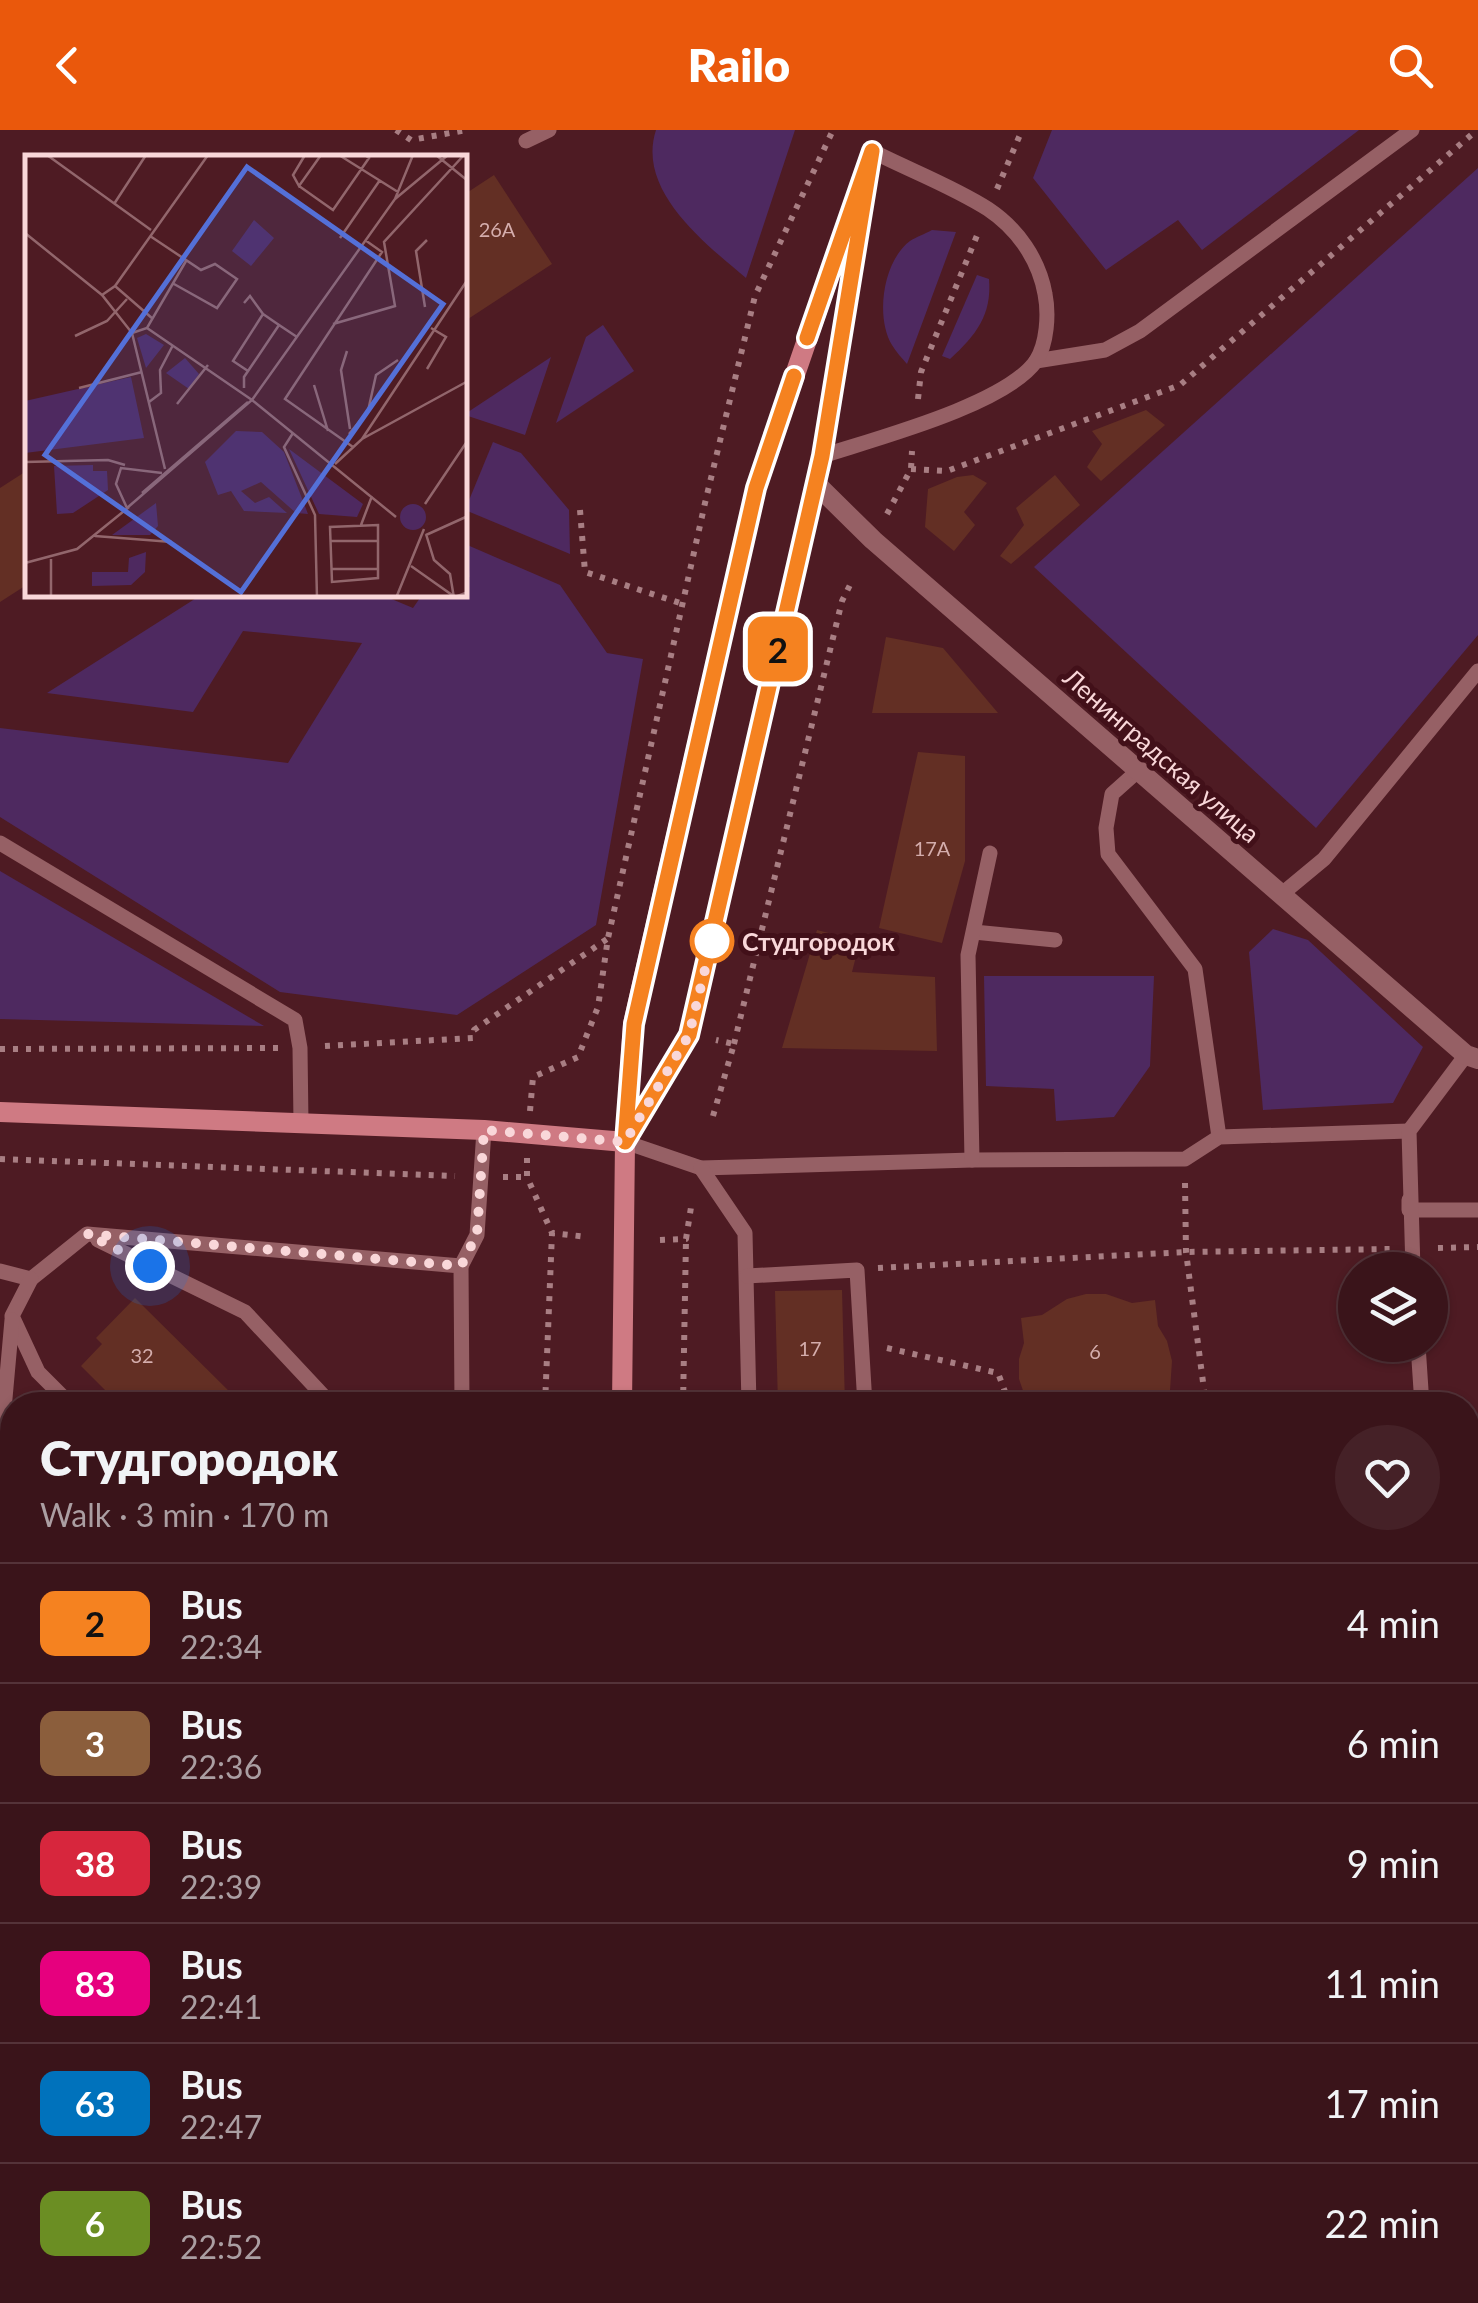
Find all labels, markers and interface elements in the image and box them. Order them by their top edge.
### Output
icon: back [40,38,95,93]
text: Railo [688,38,790,92]
icon: search [1383,38,1438,93]
inset map [25,155,468,598]
house number: 26А [479,217,516,241]
line badge: 2 [746,616,810,682]
text: 2 [768,628,788,670]
street label: Ленинградская улица [1057,661,1266,848]
house number: 17А [914,836,951,860]
marker: Студгородок [691,920,733,962]
place label: Студгородок [742,926,895,956]
your location [125,1241,175,1291]
map controls [1338,1252,1448,1362]
button: layers [1338,1252,1448,1362]
house number: 17 [798,1336,822,1360]
house number: 6 [1089,1339,1101,1363]
house number: 32 [130,1343,154,1367]
button: heart [1335,1425,1440,1530]
text: Студгородок [40,1429,338,1486]
text: Walk · 3 min · 170 m [40,1495,329,1534]
text: Bus [180,1581,243,1627]
text: 4 min [1347,1600,1440,1646]
text: 2 [85,1602,105,1644]
text: 22:34 [180,1627,262,1666]
text: Bus [180,1701,243,1747]
text: 6 min [1347,1720,1440,1766]
text: 3 [85,1722,105,1764]
text: 22:36 [180,1747,262,1786]
text: Bus [180,1821,243,1867]
text: 9 min [1347,1840,1440,1886]
text: 38 [75,1842,115,1884]
text: 22:39 [180,1867,262,1906]
text: Bus [180,1941,243,1987]
text: 11 min [1325,1960,1440,2006]
text: 83 [75,1962,115,2004]
text: 22:41 [180,1987,262,2026]
text: Bus [180,2061,243,2107]
text: 17 min [1325,2080,1440,2126]
text: 63 [75,2082,115,2124]
text: 22:47 [180,2107,262,2146]
text: Bus [180,2181,243,2227]
text: 22 min [1325,2200,1440,2246]
text: 6 [85,2202,105,2244]
text: 22:52 [180,2227,262,2266]

